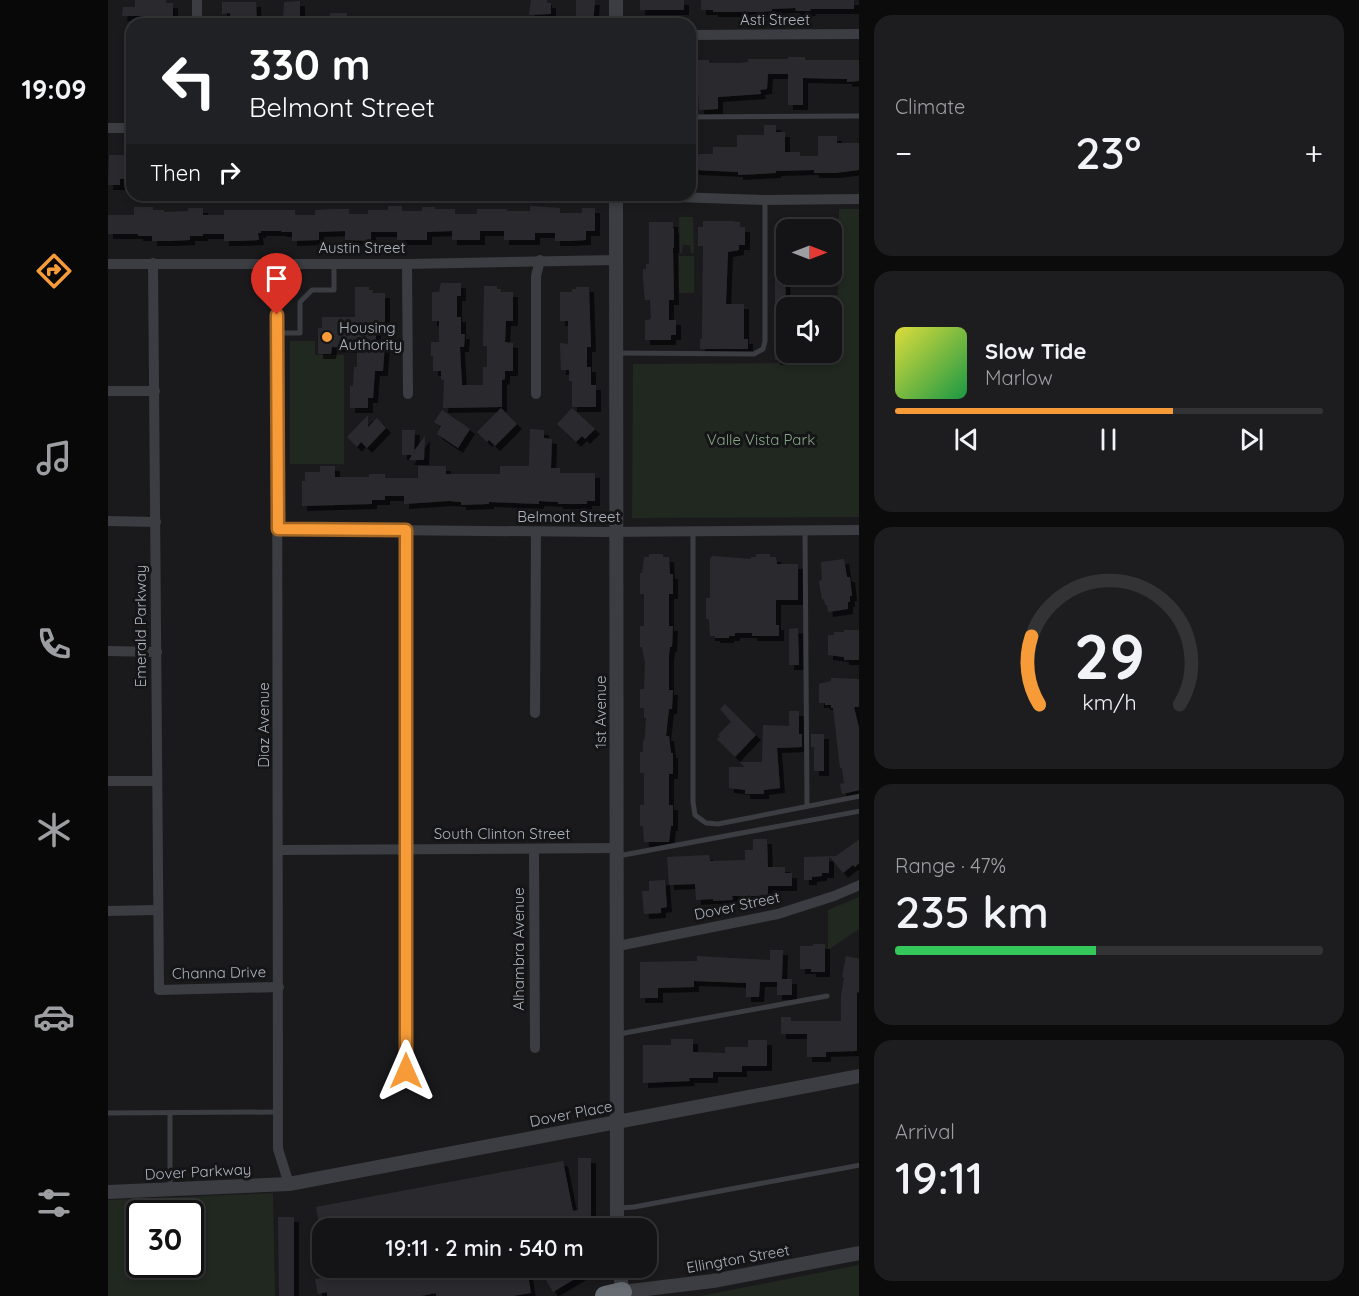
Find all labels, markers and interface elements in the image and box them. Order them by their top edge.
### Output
street label: Asti Street [740,10,810,29]
text: 330 m [249,38,370,91]
icon: left [150,42,228,120]
text: 19:09 [21,72,87,106]
text: Belmont Street [249,90,435,124]
text: Climate [895,94,965,119]
text: 23° [1075,124,1141,180]
text: − [895,132,912,173]
text: + [1304,132,1323,173]
icon: right [213,156,246,189]
text: Then [150,159,201,187]
north arrow [776,219,842,285]
map controls [776,219,842,363]
street label: Austin Street [318,238,406,257]
icon: directions [33,250,75,292]
pin [251,253,302,315]
icon: arrive [260,262,293,295]
button: sound [776,297,842,363]
place label: Housing Authority [339,318,402,354]
marker: Housing Authority [320,330,334,344]
text: Slow Tide [985,337,1086,365]
text: Marlow [985,365,1053,390]
icon: previous [950,423,983,456]
icon: pause [1092,423,1125,456]
icon: next [1235,423,1268,456]
park label: Valle Vista Park [707,430,815,449]
icon: music [33,437,75,479]
street label: Belmont Street [517,507,621,526]
street label: Emerald Parkway [131,565,150,687]
text: 29 [1074,617,1144,695]
icon: phone [33,623,75,665]
street label: 1st Avenue [591,675,610,749]
street label: Diaz Avenue [254,682,273,768]
text: km/h [1082,689,1136,715]
icon: climate [33,809,75,851]
street label: South Clinton Street [434,824,570,843]
text: Range · 47% [895,853,1006,878]
text: 235 km [895,883,1049,939]
street label: Alhambra Avenue [509,887,528,1011]
street label: Dover Street [692,887,781,924]
street label: Channa Drive [172,962,266,983]
icon: car [33,996,75,1038]
position arrow [374,1039,438,1103]
street label: Dover Place [528,1096,614,1131]
text: Arrival [895,1119,955,1144]
text: 19:11 [895,1149,983,1205]
street label: Dover Parkway [144,1159,252,1184]
icon: filters [33,1182,75,1224]
speed limit sign: 30 [126,1200,204,1278]
text: 19:11 · 2 min · 540 m [385,1234,584,1262]
street label: Ellington Street [685,1240,791,1277]

